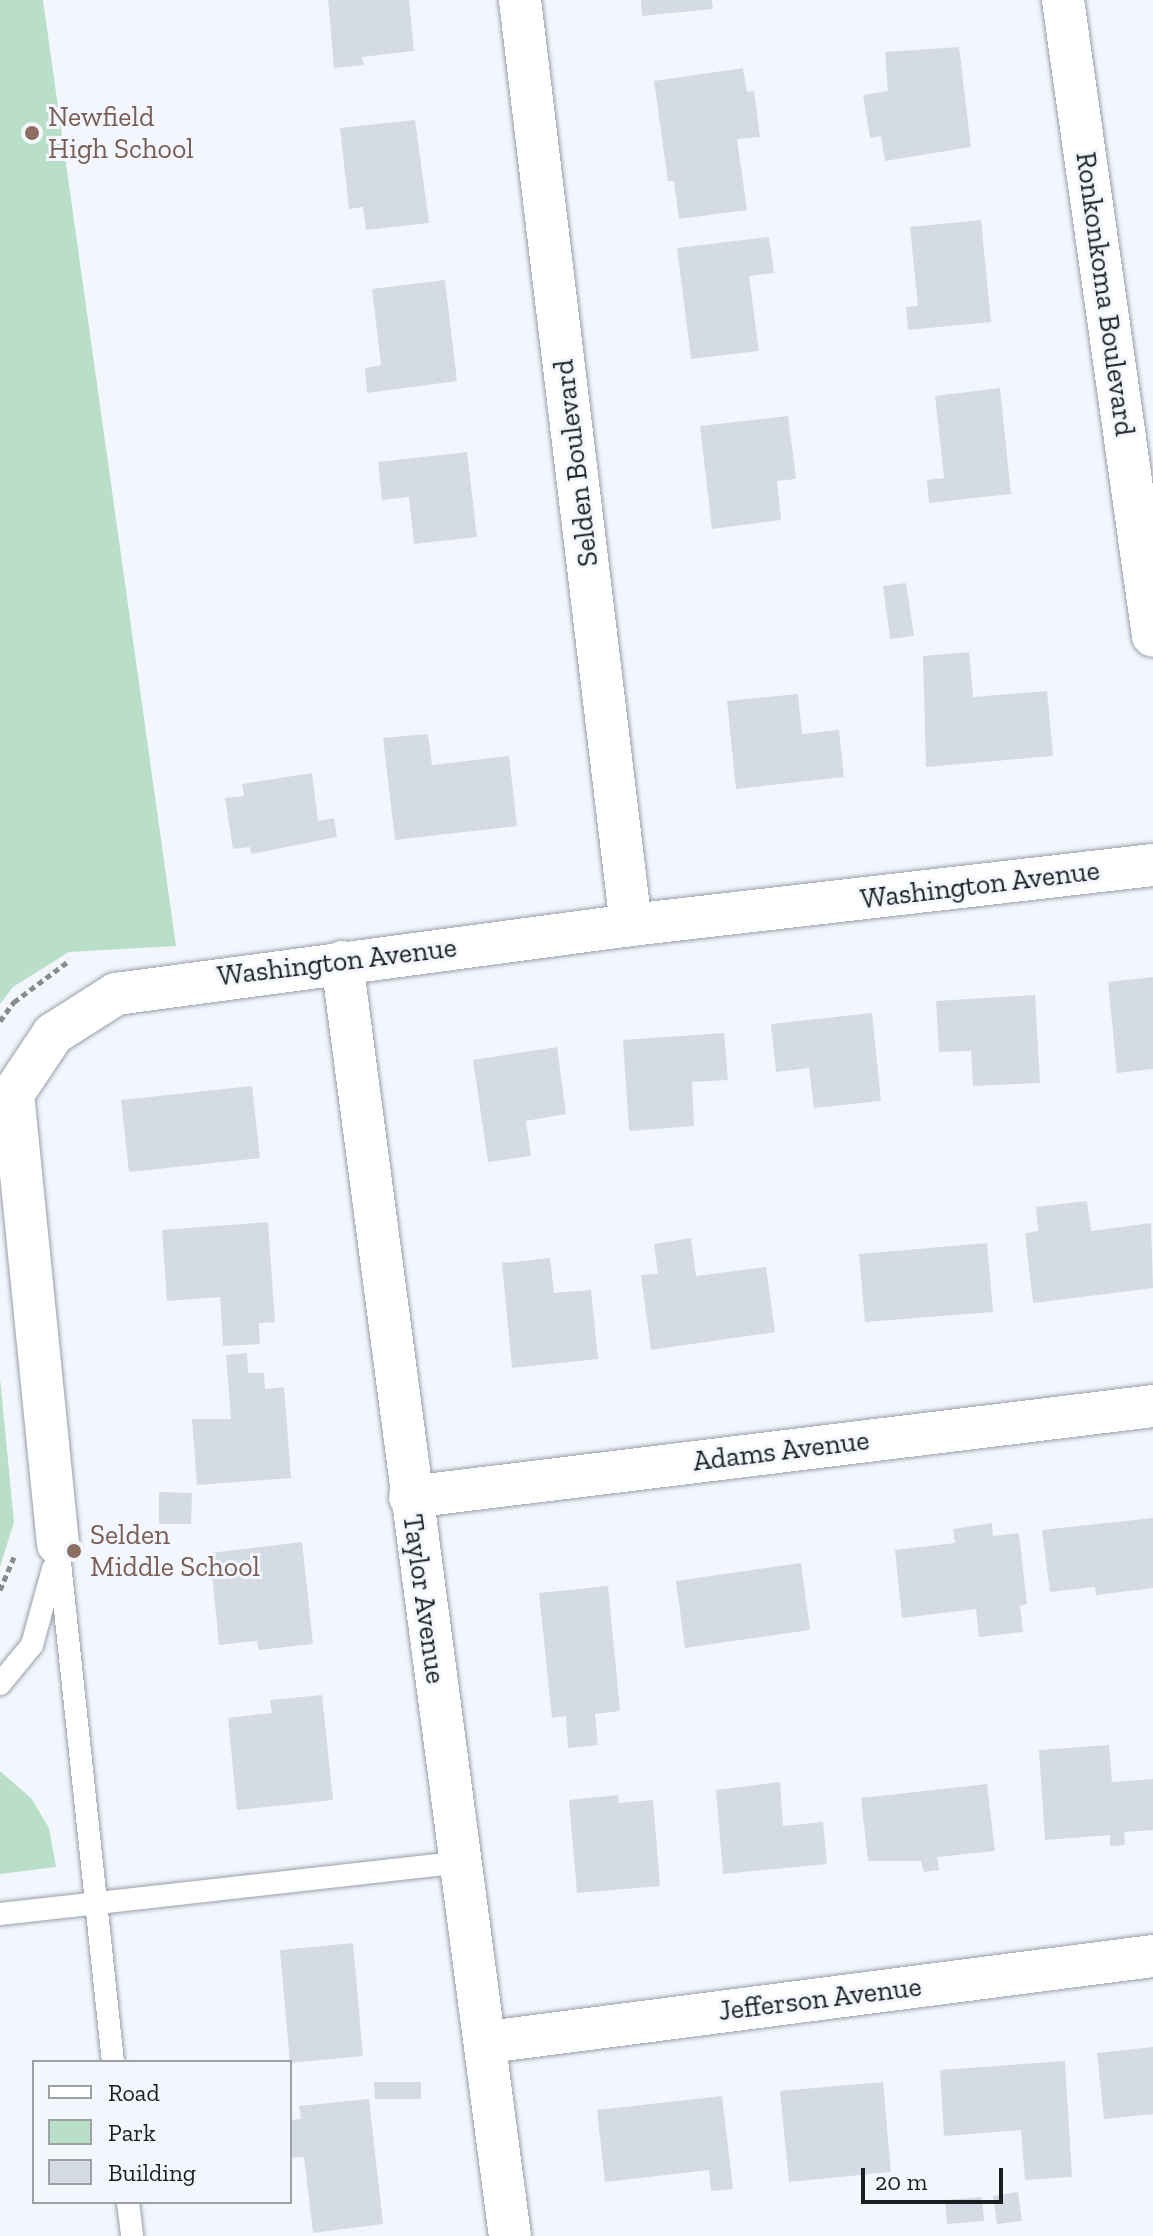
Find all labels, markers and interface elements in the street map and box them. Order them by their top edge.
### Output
place label: Newfield High School [48,100,194,166]
marker: Newfield High School [23,124,41,142]
street label: Ronkonkoma Boulevard [1068,150,1142,438]
street label: Selden Boulevard [547,357,605,569]
street label: Washington Avenue [858,854,1102,916]
street label: Washington Avenue [215,931,459,993]
street label: Adams Avenue [691,1423,871,1479]
street label: Taylor Avenue [395,1511,453,1687]
place label: Selden Middle School [90,1518,260,1584]
marker: Selden Middle School [65,1542,83,1560]
street label: Jefferson Avenue [716,1970,924,2028]
legend [32,2060,292,2204]
text: Road [108,2078,160,2107]
text: Park [108,2118,156,2147]
scale bar [865,2152,1007,2202]
text: Building [108,2158,196,2187]
text: 20 m [875,2167,927,2196]

